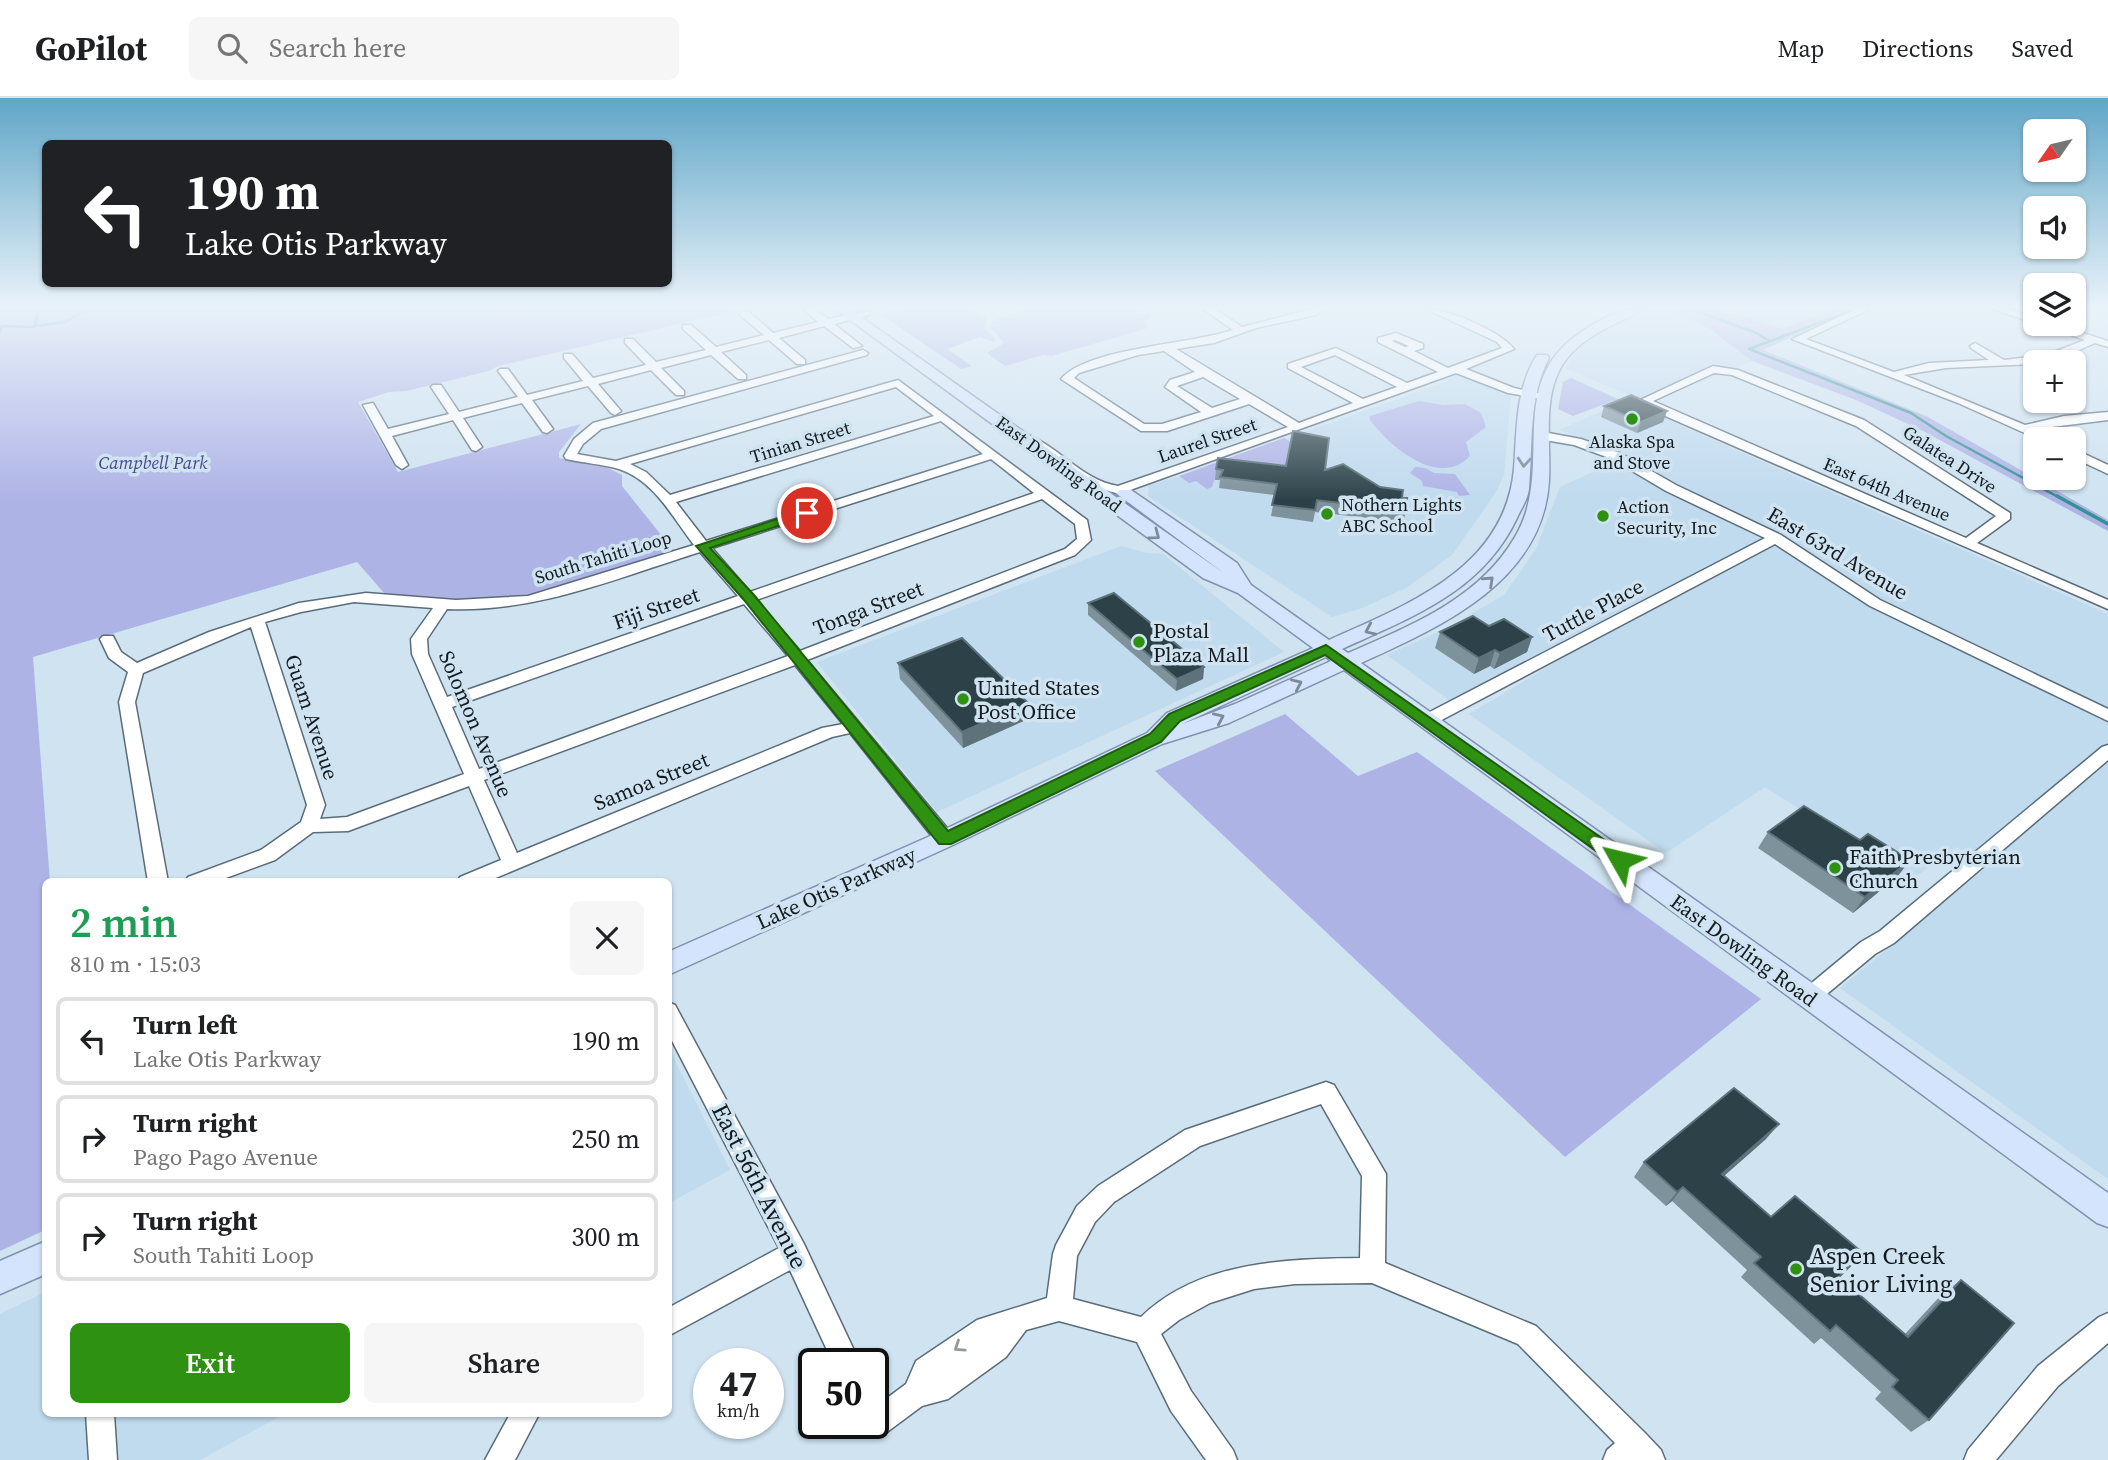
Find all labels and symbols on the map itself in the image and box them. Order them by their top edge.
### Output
north arrow [2023,119,2086,182]
street label: East Dowling Road [991,410,1127,518]
street label: Laurel Street [1154,411,1260,469]
marker: Alaska Spa and Stove [1624,411,1640,427]
street label: Tinian Street [747,415,853,469]
street label: Galatea Drive [1898,419,2002,499]
place label: Alaska Spa and Stove [1589,429,1676,475]
park label: Campbell Park [99,450,208,475]
street label: East 64th Avenue [1820,451,1954,527]
one-way arrow [1517,457,1532,468]
pin [777,483,837,543]
place label: Nothern Lights ABC School [1341,492,1462,538]
place label: Action Security, Inc [1617,494,1717,540]
street label: East 63rd Avenue [1762,499,1914,607]
marker: Nothern Lights ABC School [1319,506,1335,522]
marker: Action Security, Inc [1595,508,1611,524]
street label: South Tahiti Loop [532,524,674,590]
one-way arrow [1147,526,1160,539]
street label: Tuttle Place [1538,571,1648,649]
street label: Tonga Street [809,574,927,642]
one-way arrow [1481,577,1494,589]
street label: Fiji Street [609,580,703,636]
place label: Postal Plaza Mall [1153,616,1249,669]
one-way arrow [1364,622,1377,636]
marker: Postal Plaza Mall [1131,634,1147,650]
street label: Solomon Avenue [432,646,520,802]
street label: Guam Avenue [278,651,346,783]
place label: United States Post Office [977,673,1100,726]
one-way arrow [1290,678,1302,692]
marker: United States Post Office [955,691,971,707]
one-way arrow [1212,712,1225,726]
street label: Samoa Street [589,745,713,817]
position arrow [1583,823,1657,897]
street label: Lake Otis Parkway [752,840,921,936]
place label: Faith Presbyterian Church [1849,842,2021,895]
marker: Faith Presbyterian Church [1827,860,1843,876]
street label: East Dowling Road [1665,887,1823,1013]
street label: East 56th Avenue [704,1098,816,1274]
place label: Aspen Creek Senior Living [1810,1239,1953,1300]
marker: Aspen Creek Senior Living [1788,1261,1804,1277]
one-way arrow [954,1339,967,1352]
speed limit sign: 50 [798,1348,889,1439]

